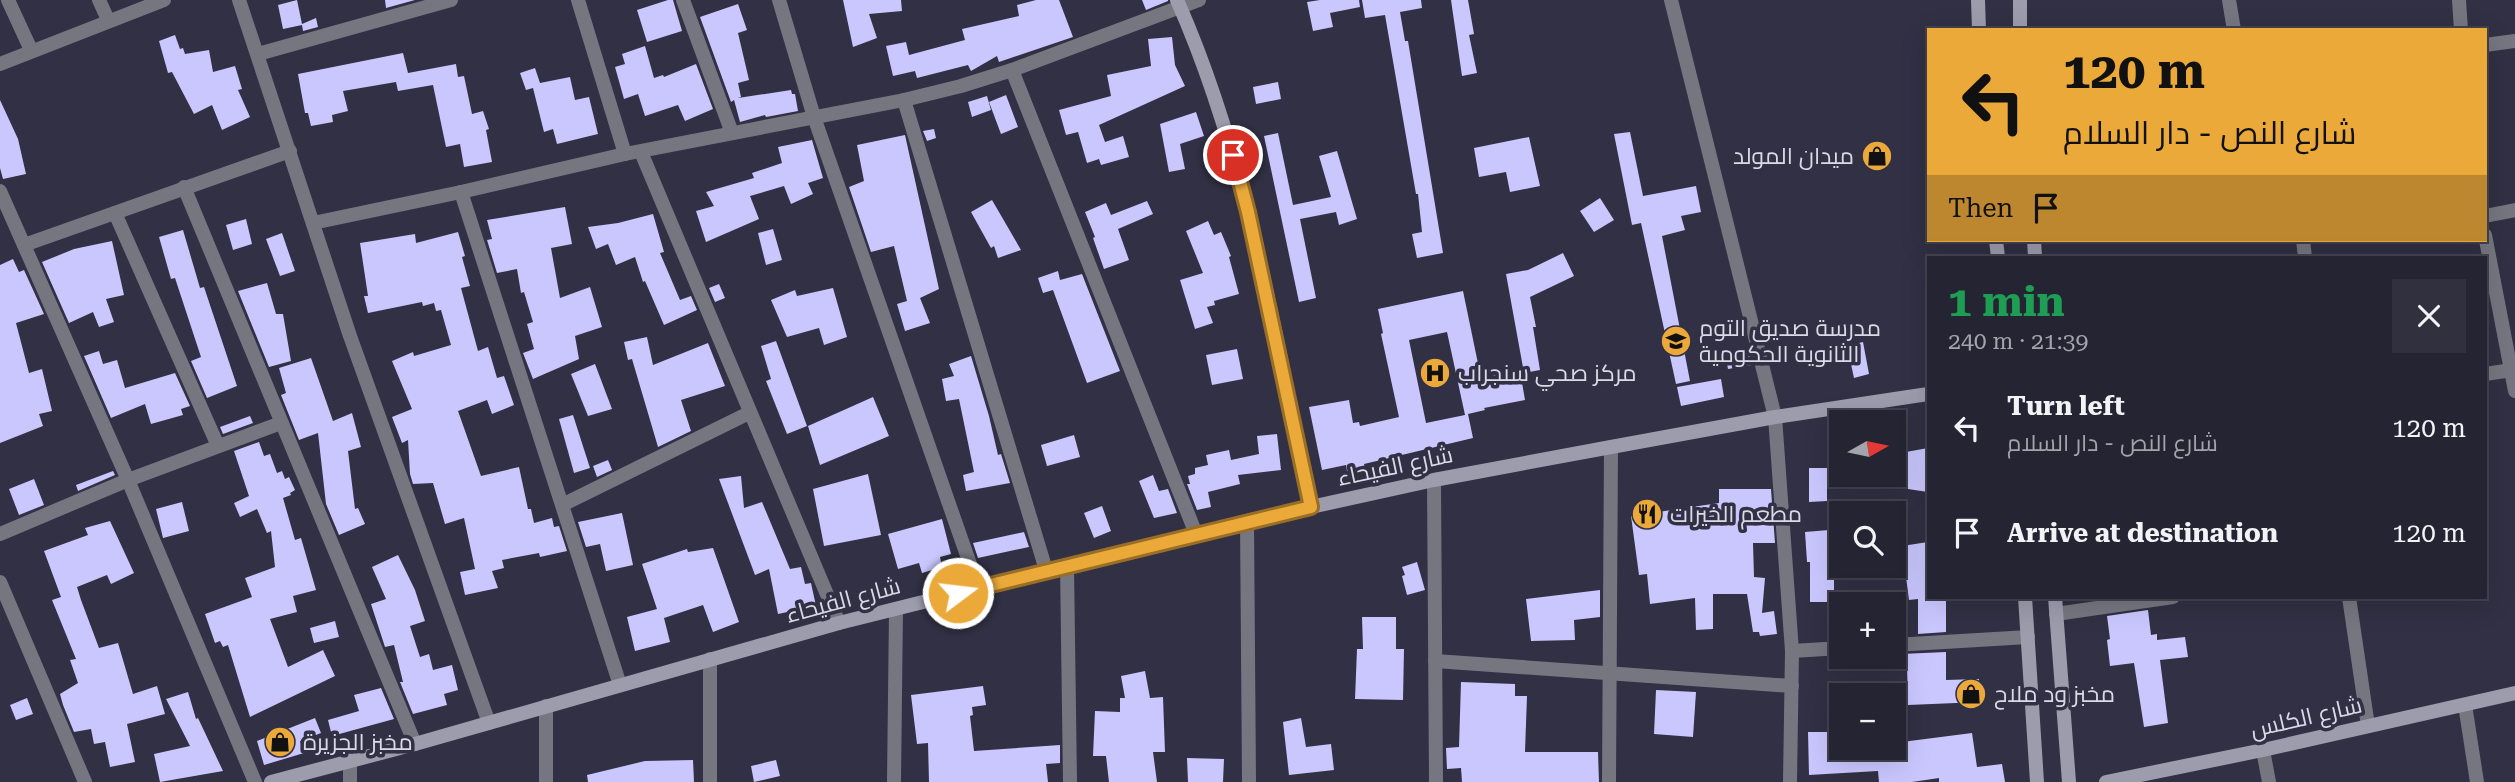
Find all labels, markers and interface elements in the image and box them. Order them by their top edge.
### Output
text: 120 m [2063,43,2205,100]
icon: left [1948,56,2039,147]
text: شارع النص - دار السلام [2063,114,2356,152]
pin [1203,125,1263,185]
icon: arrive [1214,136,1252,174]
shop icon: ميدان المولد [1860,139,1894,173]
place label: ميدان المولد [1733,143,1854,170]
icon: arrive [2027,189,2065,227]
text: Then [1948,193,2013,223]
text: 1 min [1948,277,2065,326]
button: close [2392,279,2466,353]
place label: مدرسة صديق التوم الثانوية الحكومية [1699,315,1881,368]
school or university icon: مدرسة صديق التوم الثانوية الحكومية [1659,324,1693,358]
text: 240 m · 21:39 [1948,328,2088,355]
hospital icon: مركز صحي سنجراب [1418,356,1452,390]
place label: مركز صحي سنجراب [1458,360,1637,391]
text: Turn left [2007,391,2125,421]
icon: left [1948,409,1986,447]
north arrow [1829,410,1906,486]
map controls [1829,410,1906,760]
text: 120 m [2392,413,2466,443]
text: شارع النص - دار السلام [2007,430,2218,457]
street label: شارع الفيحاء [1335,441,1456,494]
restaurant icon: مطعم الخيرات [1630,497,1664,531]
place label: مطعم الخيرات [1670,501,1802,530]
button: search [1829,501,1906,578]
icon: arrive [1948,514,1986,552]
text: Arrive at destination [2007,518,2278,548]
text: 120 m [2392,518,2466,548]
position arrow [921,556,995,630]
street label: شارع الفيحاء [783,572,904,631]
button: + [1829,592,1906,669]
shop icon: مخبز ود ملاح [1954,677,1988,711]
place label: مخبز ود ملاح [1994,681,2115,710]
button: − [1829,683,1906,760]
street label: شارع الكلس [2248,692,2365,745]
shop icon: مخبز الجزيرة [263,725,297,759]
place label: مخبز الجزيرة [303,729,413,756]

